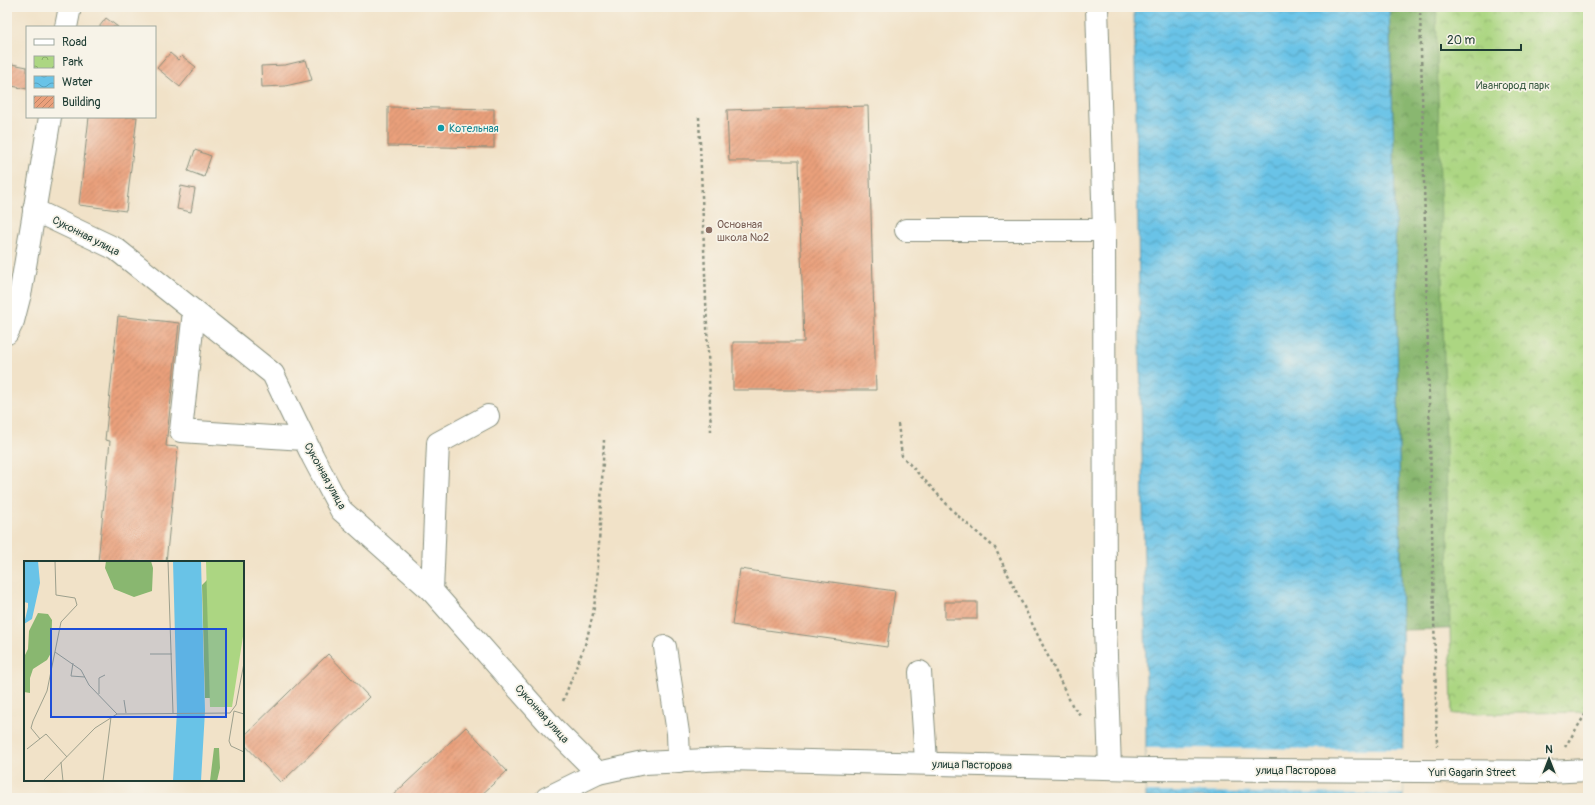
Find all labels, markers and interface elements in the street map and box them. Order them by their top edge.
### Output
legend [26,26,156,118]
scale bar [1441,26,1521,52]
text: 20 m [1447,33,1476,48]
text: Road [62,35,87,50]
text: Park [62,55,83,70]
text: Water [62,75,93,90]
park label: Ивангород парк [1476,79,1550,92]
text: Building [62,95,101,110]
place label: Котельная [449,122,499,135]
marker: Котельная [436,123,446,133]
street label: Суконная улица [50,213,122,259]
place label: Основная школа №2 [717,218,769,244]
marker: Основная школа №2 [704,225,714,235]
street label: Суконная улица [301,440,349,512]
inset map [24,561,244,781]
street label: Суконная улица [512,682,572,746]
north arrow [1529,739,1569,779]
text: N [1545,743,1553,756]
street label: улица Пасторова [931,758,1012,772]
street label: улица Пасторова [1255,764,1336,777]
street label: Yuri Gagarin Street [1427,766,1516,779]

